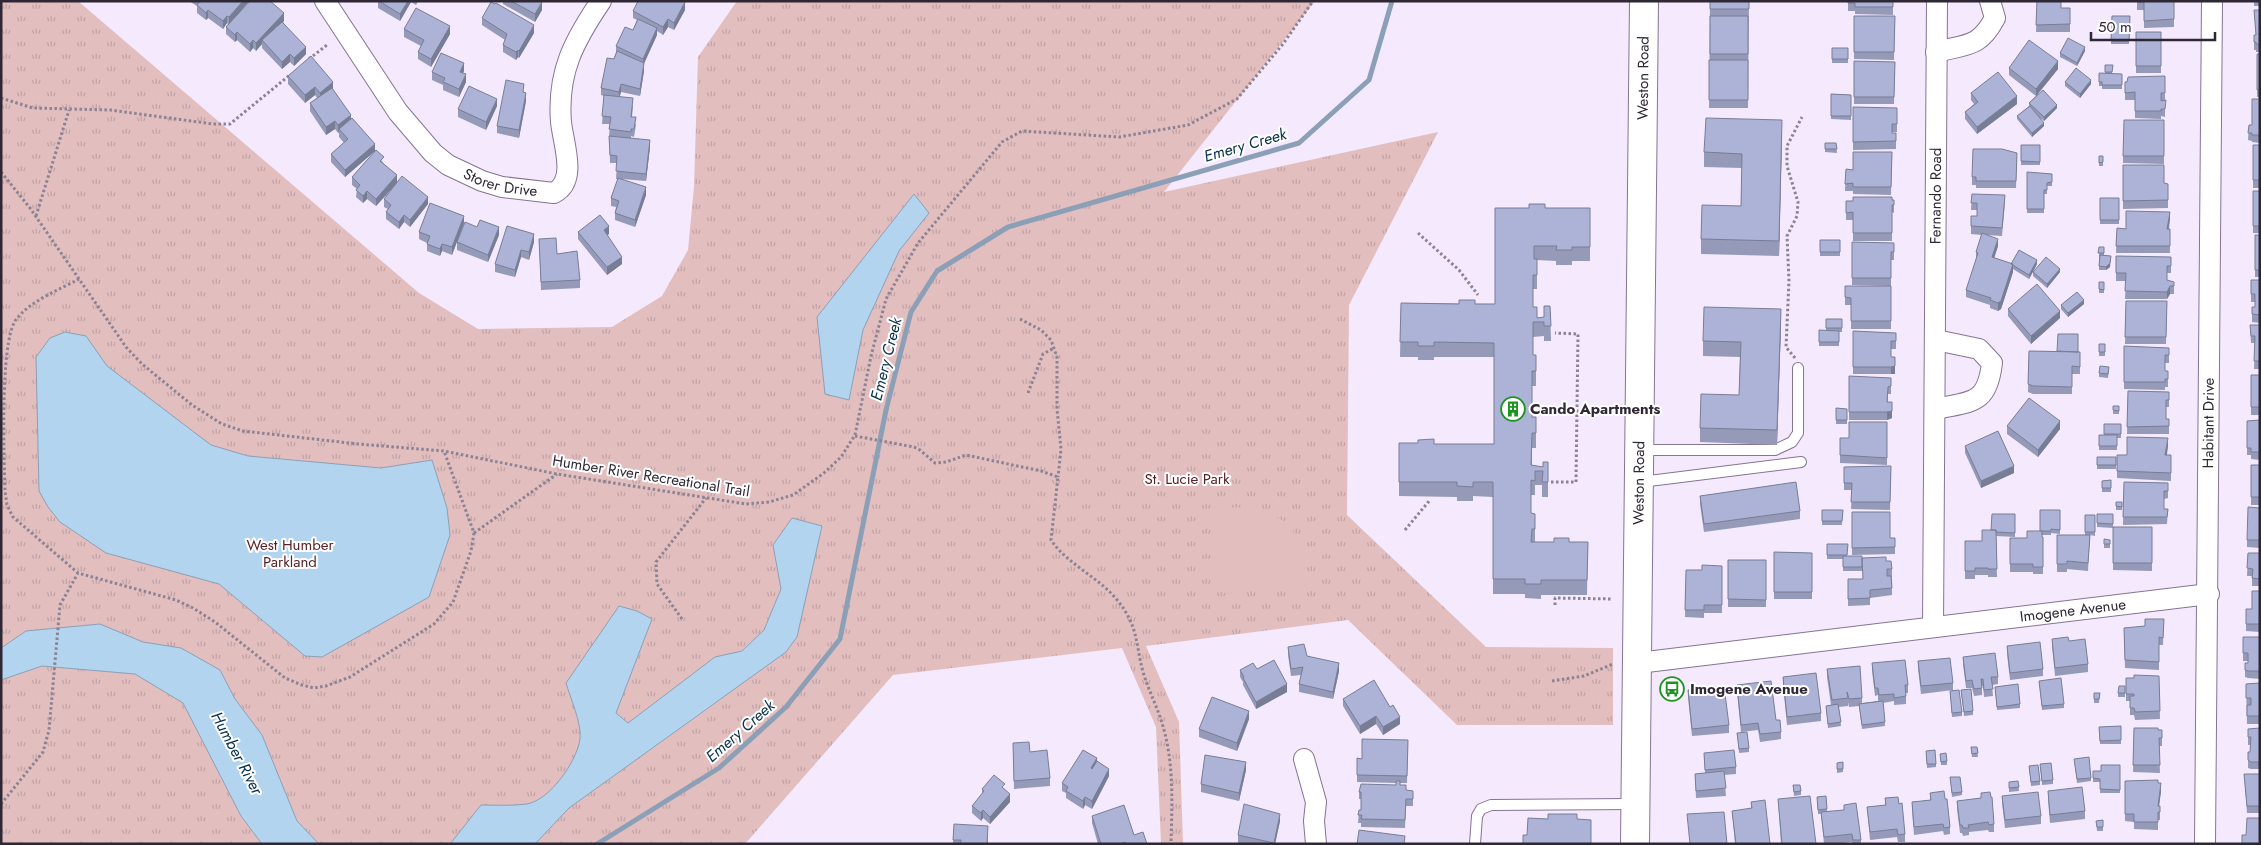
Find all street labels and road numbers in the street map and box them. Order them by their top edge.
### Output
street label: Weston Road [1632,36,1655,120]
street label: Fernando Road [1924,148,1947,244]
street label: Storer Drive [460,163,539,202]
street label: Habitant Drive [2197,377,2220,468]
street label: Weston Road [1627,441,1650,525]
street label: Humber River Recreational Trail [551,450,751,502]
street label: Imogene Avenue [2018,593,2127,628]

